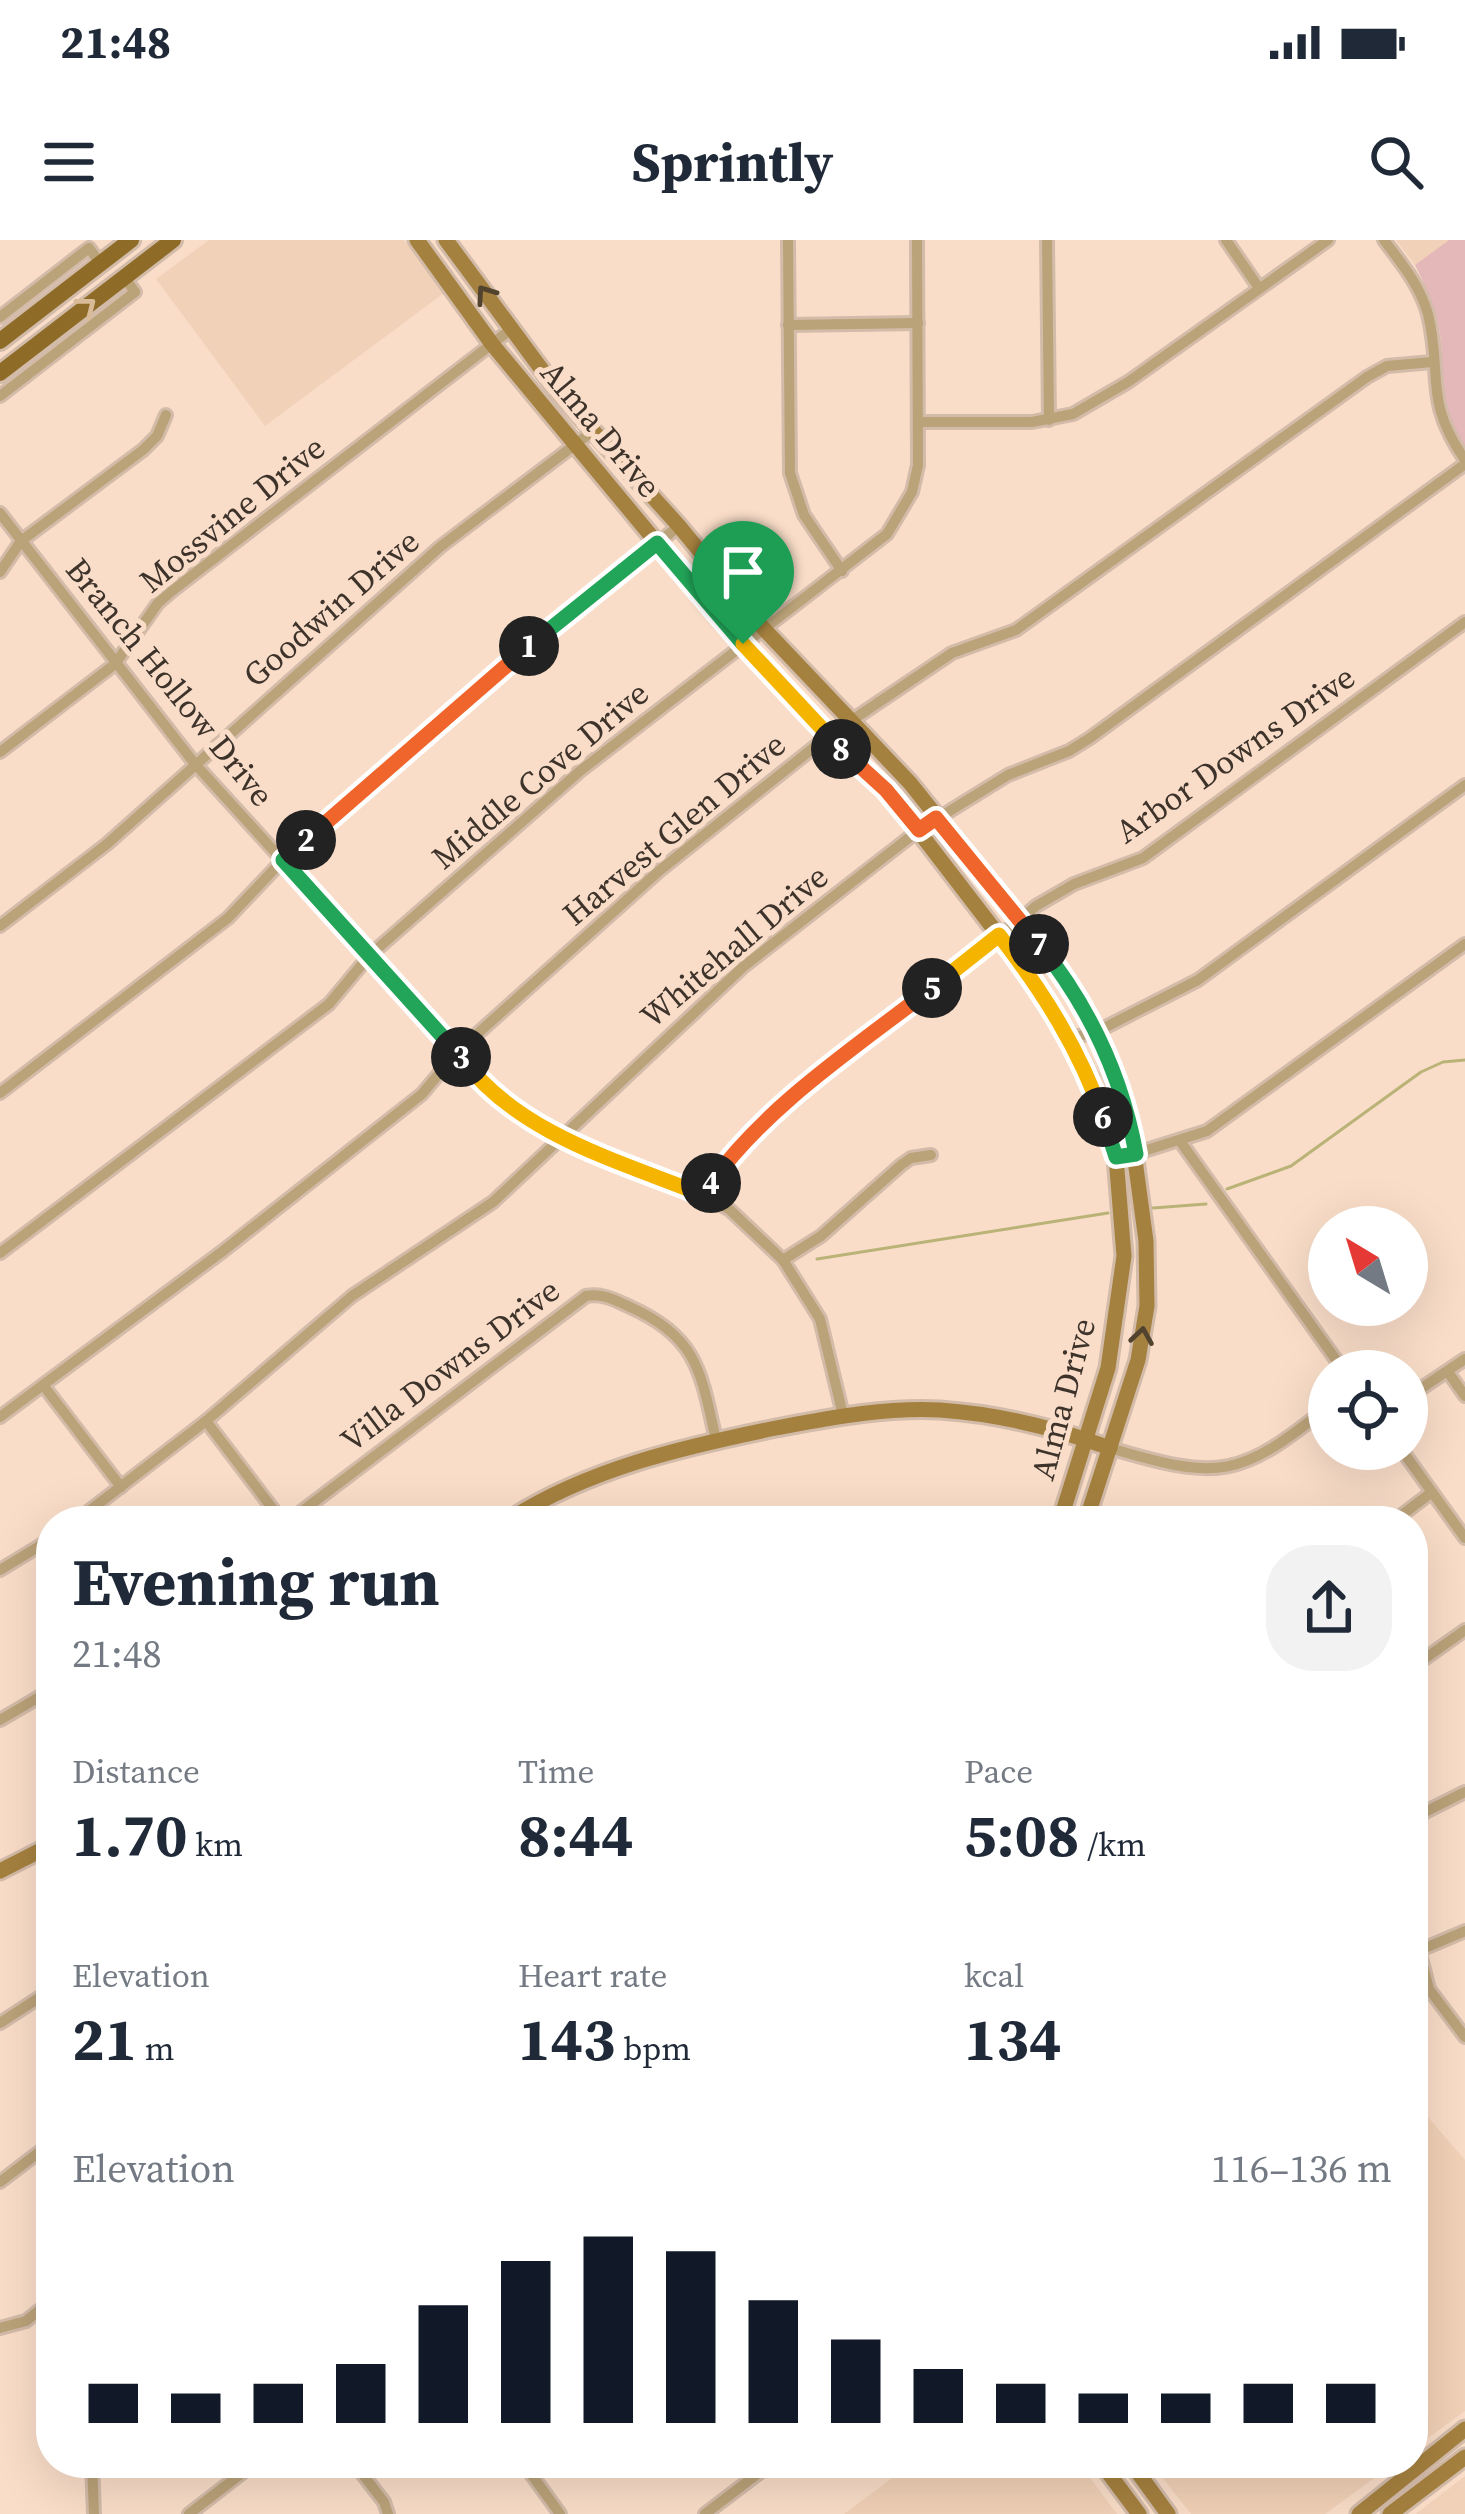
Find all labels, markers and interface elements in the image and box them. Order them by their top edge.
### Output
text: 21:48 [60,11,171,73]
text: Sprintly [632,125,833,199]
icon: menu [36,129,102,195]
icon: search [1363,129,1429,195]
one-way arrow [477,285,499,307]
one-way arrow [73,299,95,320]
street label: Alma Drive [531,351,671,507]
street label: Mossvine Drive [130,425,334,603]
street label: Goodwin Drive [233,519,429,697]
pin [692,521,794,644]
icon: arrive [710,539,776,605]
street label: Branch Hollow Drive [56,548,284,816]
pin: 1 [499,616,559,676]
text: 1 [520,623,538,668]
street label: Arbor Downs Drive [1106,655,1364,853]
street label: Middle Cove Drive [422,671,658,879]
pin: 8 [811,719,871,779]
street label: Harvest Glen Drive [553,722,795,936]
text: 8 [832,726,850,771]
pin: 2 [276,810,336,870]
text: 2 [297,817,315,862]
street label: Whitehall Drive [631,854,837,1038]
pin: 7 [1009,914,1069,974]
text: 7 [1030,921,1048,966]
pin: 5 [902,958,962,1018]
text: 5 [923,965,941,1010]
pin: 3 [431,1027,491,1087]
text: 3 [452,1034,470,1079]
pin: 6 [1073,1087,1133,1147]
text: 6 [1094,1094,1112,1139]
pin: 4 [681,1153,741,1213]
text: 4 [702,1160,720,1205]
north arrow [1308,1206,1428,1326]
map controls [1308,1206,1428,1470]
street label: Villa Downs Drive [331,1268,569,1462]
street label: Alma Drive [1020,1313,1106,1485]
one-way arrow [1128,1326,1154,1346]
button: locate [1308,1350,1428,1470]
text: Evening run [72,1537,440,1627]
button: share [1266,1545,1392,1671]
text: 21:48 [72,1627,162,1680]
text: Distance [72,1749,200,1794]
text: Time [518,1749,594,1794]
text: Pace [964,1749,1033,1794]
text: 1.70 [72,1794,188,1876]
text: 8:44 [518,1794,634,1876]
text: 5:08 [964,1794,1080,1876]
text: km [188,1822,243,1867]
text: /km [1080,1822,1146,1867]
text: Elevation [72,1953,210,1998]
text: Heart rate [518,1953,667,1998]
text: kcal [964,1953,1024,1998]
text: 21 [72,1998,137,2080]
text: 143 [518,1998,616,2080]
text: 134 [964,1998,1062,2080]
text: m [137,2026,174,2071]
text: bpm [616,2026,691,2071]
text: Elevation [72,2142,235,2195]
text: 116–136 m [1211,2142,1392,2195]

